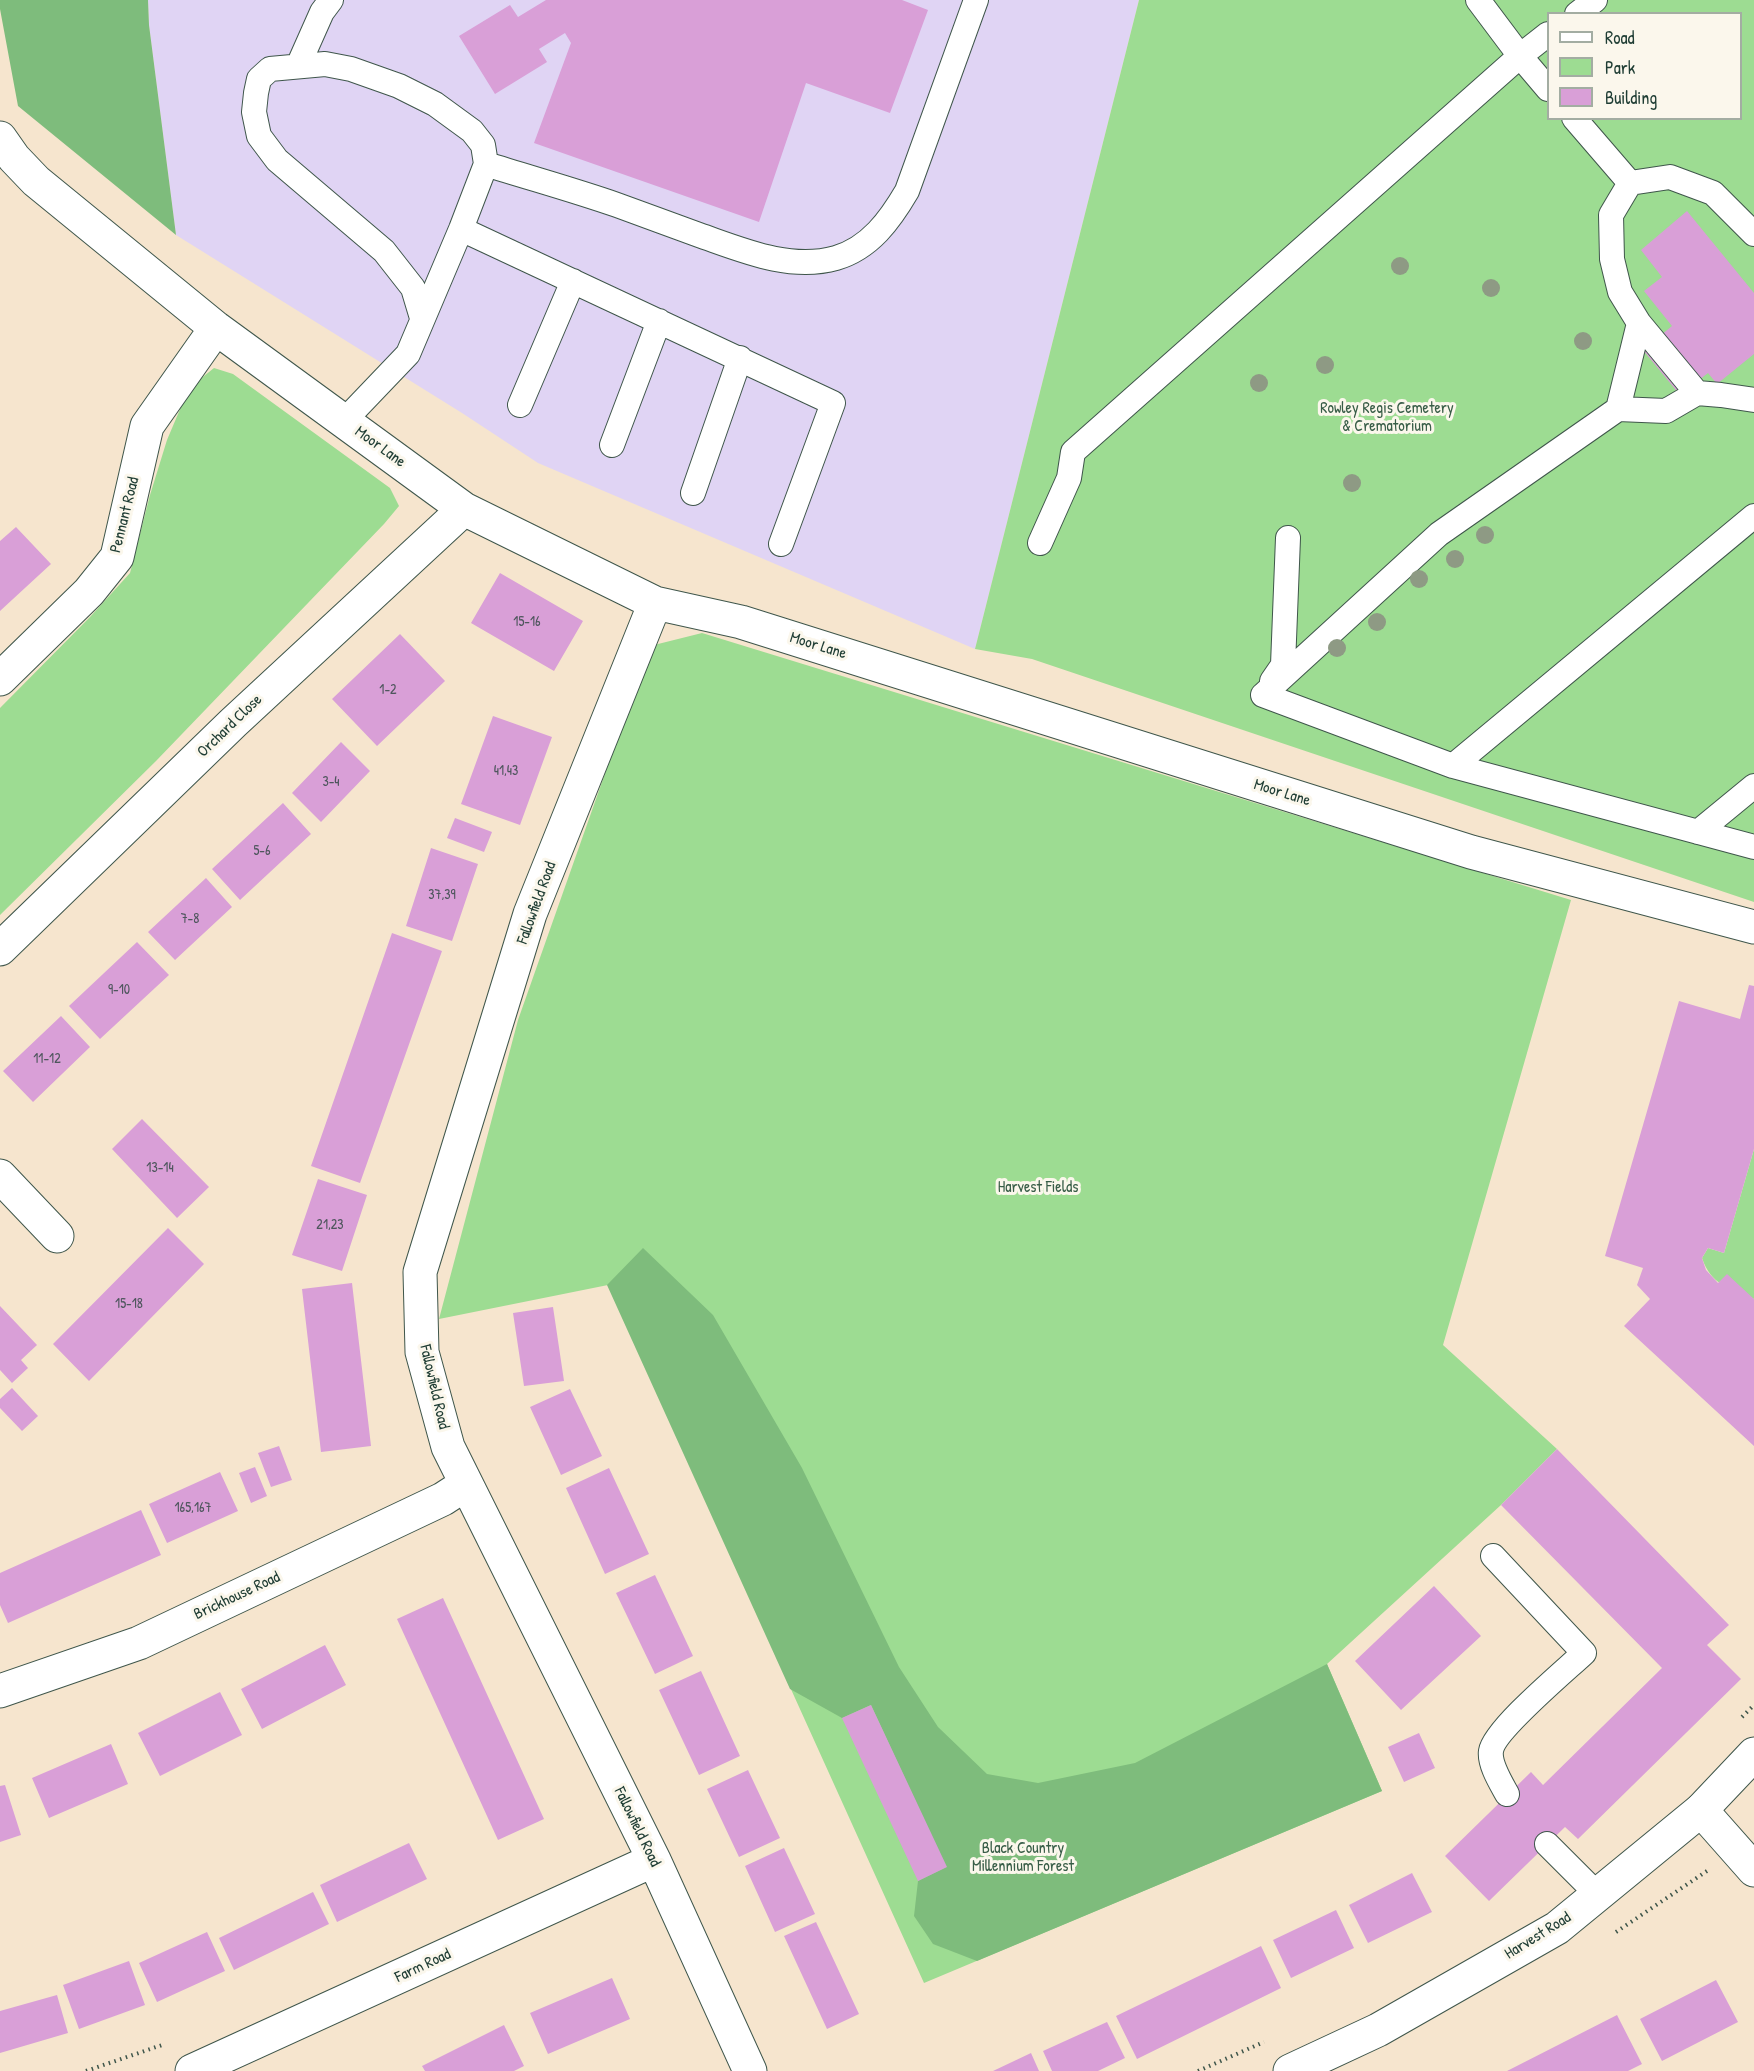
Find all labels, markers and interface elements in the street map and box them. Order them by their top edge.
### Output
legend [1547,12,1742,120]
text: Road [1605,25,1635,50]
text: Park [1605,55,1635,80]
text: Building [1605,85,1657,110]
park label: Rowley Regis Cemetery & Crematorium [1320,399,1454,437]
street label: Moor Lane [351,422,409,472]
street label: Pennant Road [106,475,144,555]
house number: 15-16 [513,614,541,630]
street label: Moor Lane [787,628,849,664]
house number: 1-2 [379,682,397,698]
street label: Orchard Close [194,690,266,762]
house number: 41,43 [494,763,518,779]
house number: 3-4 [322,774,340,790]
street label: Moor Lane [1251,775,1313,811]
house number: 5-6 [253,843,271,859]
street label: Fallowfield Road [513,859,561,947]
house number: 37,39 [428,887,456,903]
house number: 7-8 [181,911,199,927]
house number: 9-10 [108,982,130,998]
house number: 11-12 [33,1051,61,1067]
house number: 13-14 [146,1160,174,1176]
park label: Harvest Fields [998,1178,1078,1198]
house number: 21,23 [316,1217,344,1233]
house number: 15-18 [115,1296,143,1312]
street label: Fallowfield Road [415,1343,453,1431]
house number: 165,167 [174,1500,212,1516]
street label: Brickhouse Road [191,1568,283,1624]
street label: Fallowfield Road [609,1784,665,1870]
park label: Black Country Millennium Forest [972,1839,1074,1877]
street label: Harvest Road [1501,1908,1575,1964]
street label: Farm Road [392,1945,454,1987]

